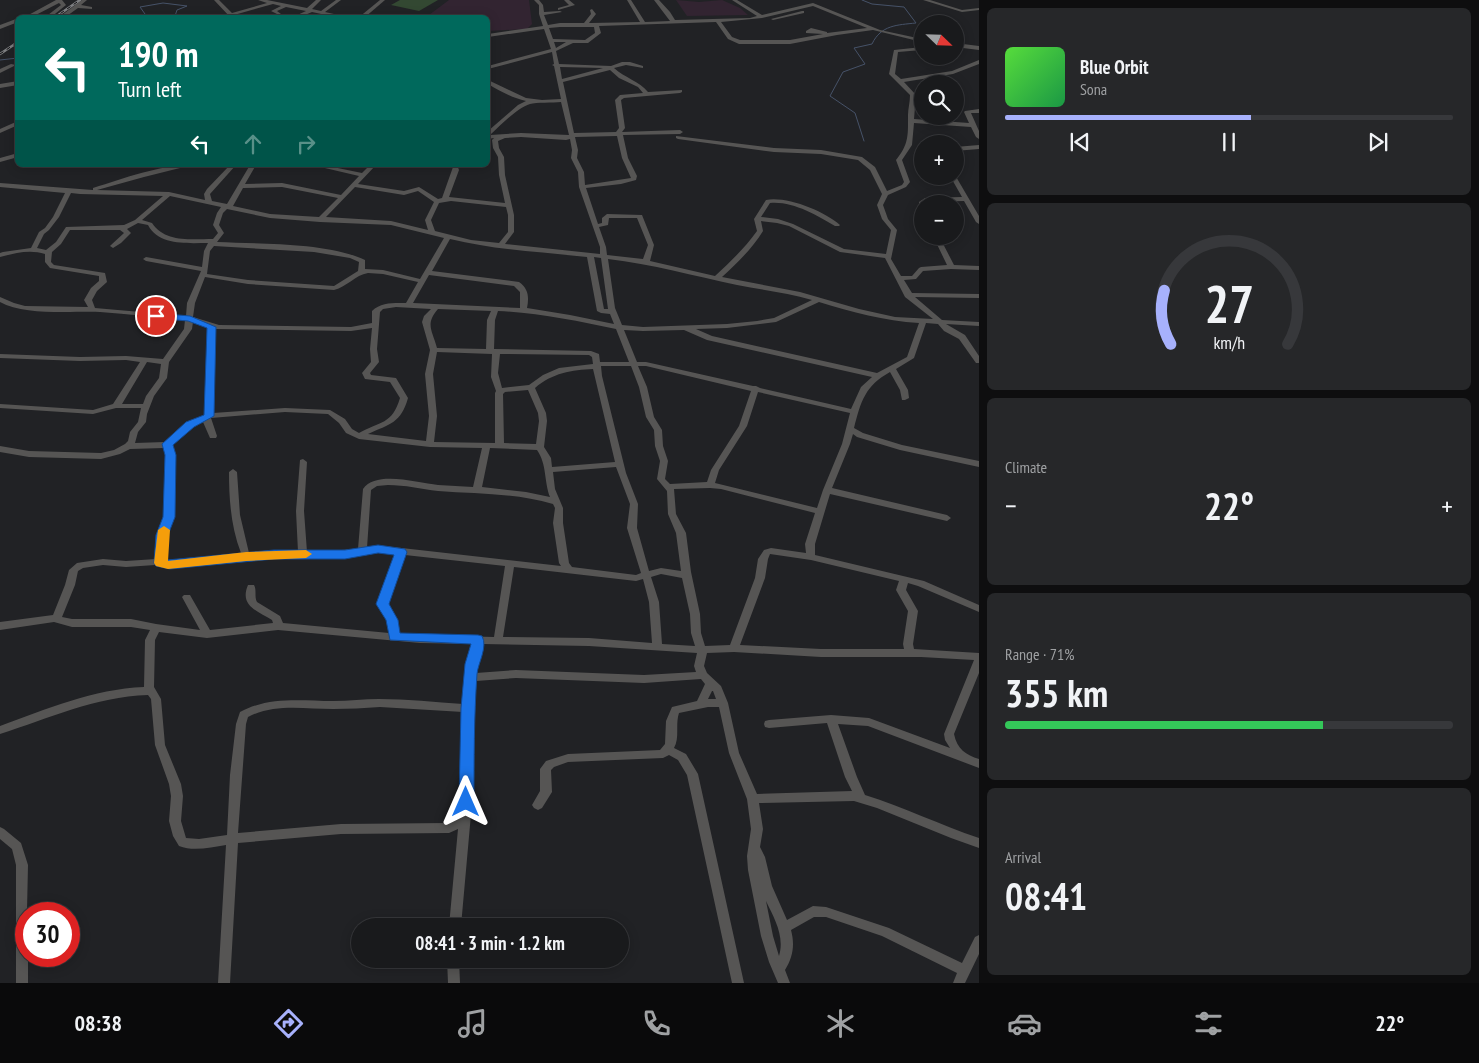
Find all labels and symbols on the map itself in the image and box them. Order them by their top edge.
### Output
north arrow [914,15,964,65]
pin [135,295,177,337]
position arrow [439,775,491,827]
speed limit sign: 30 [15,902,80,967]

